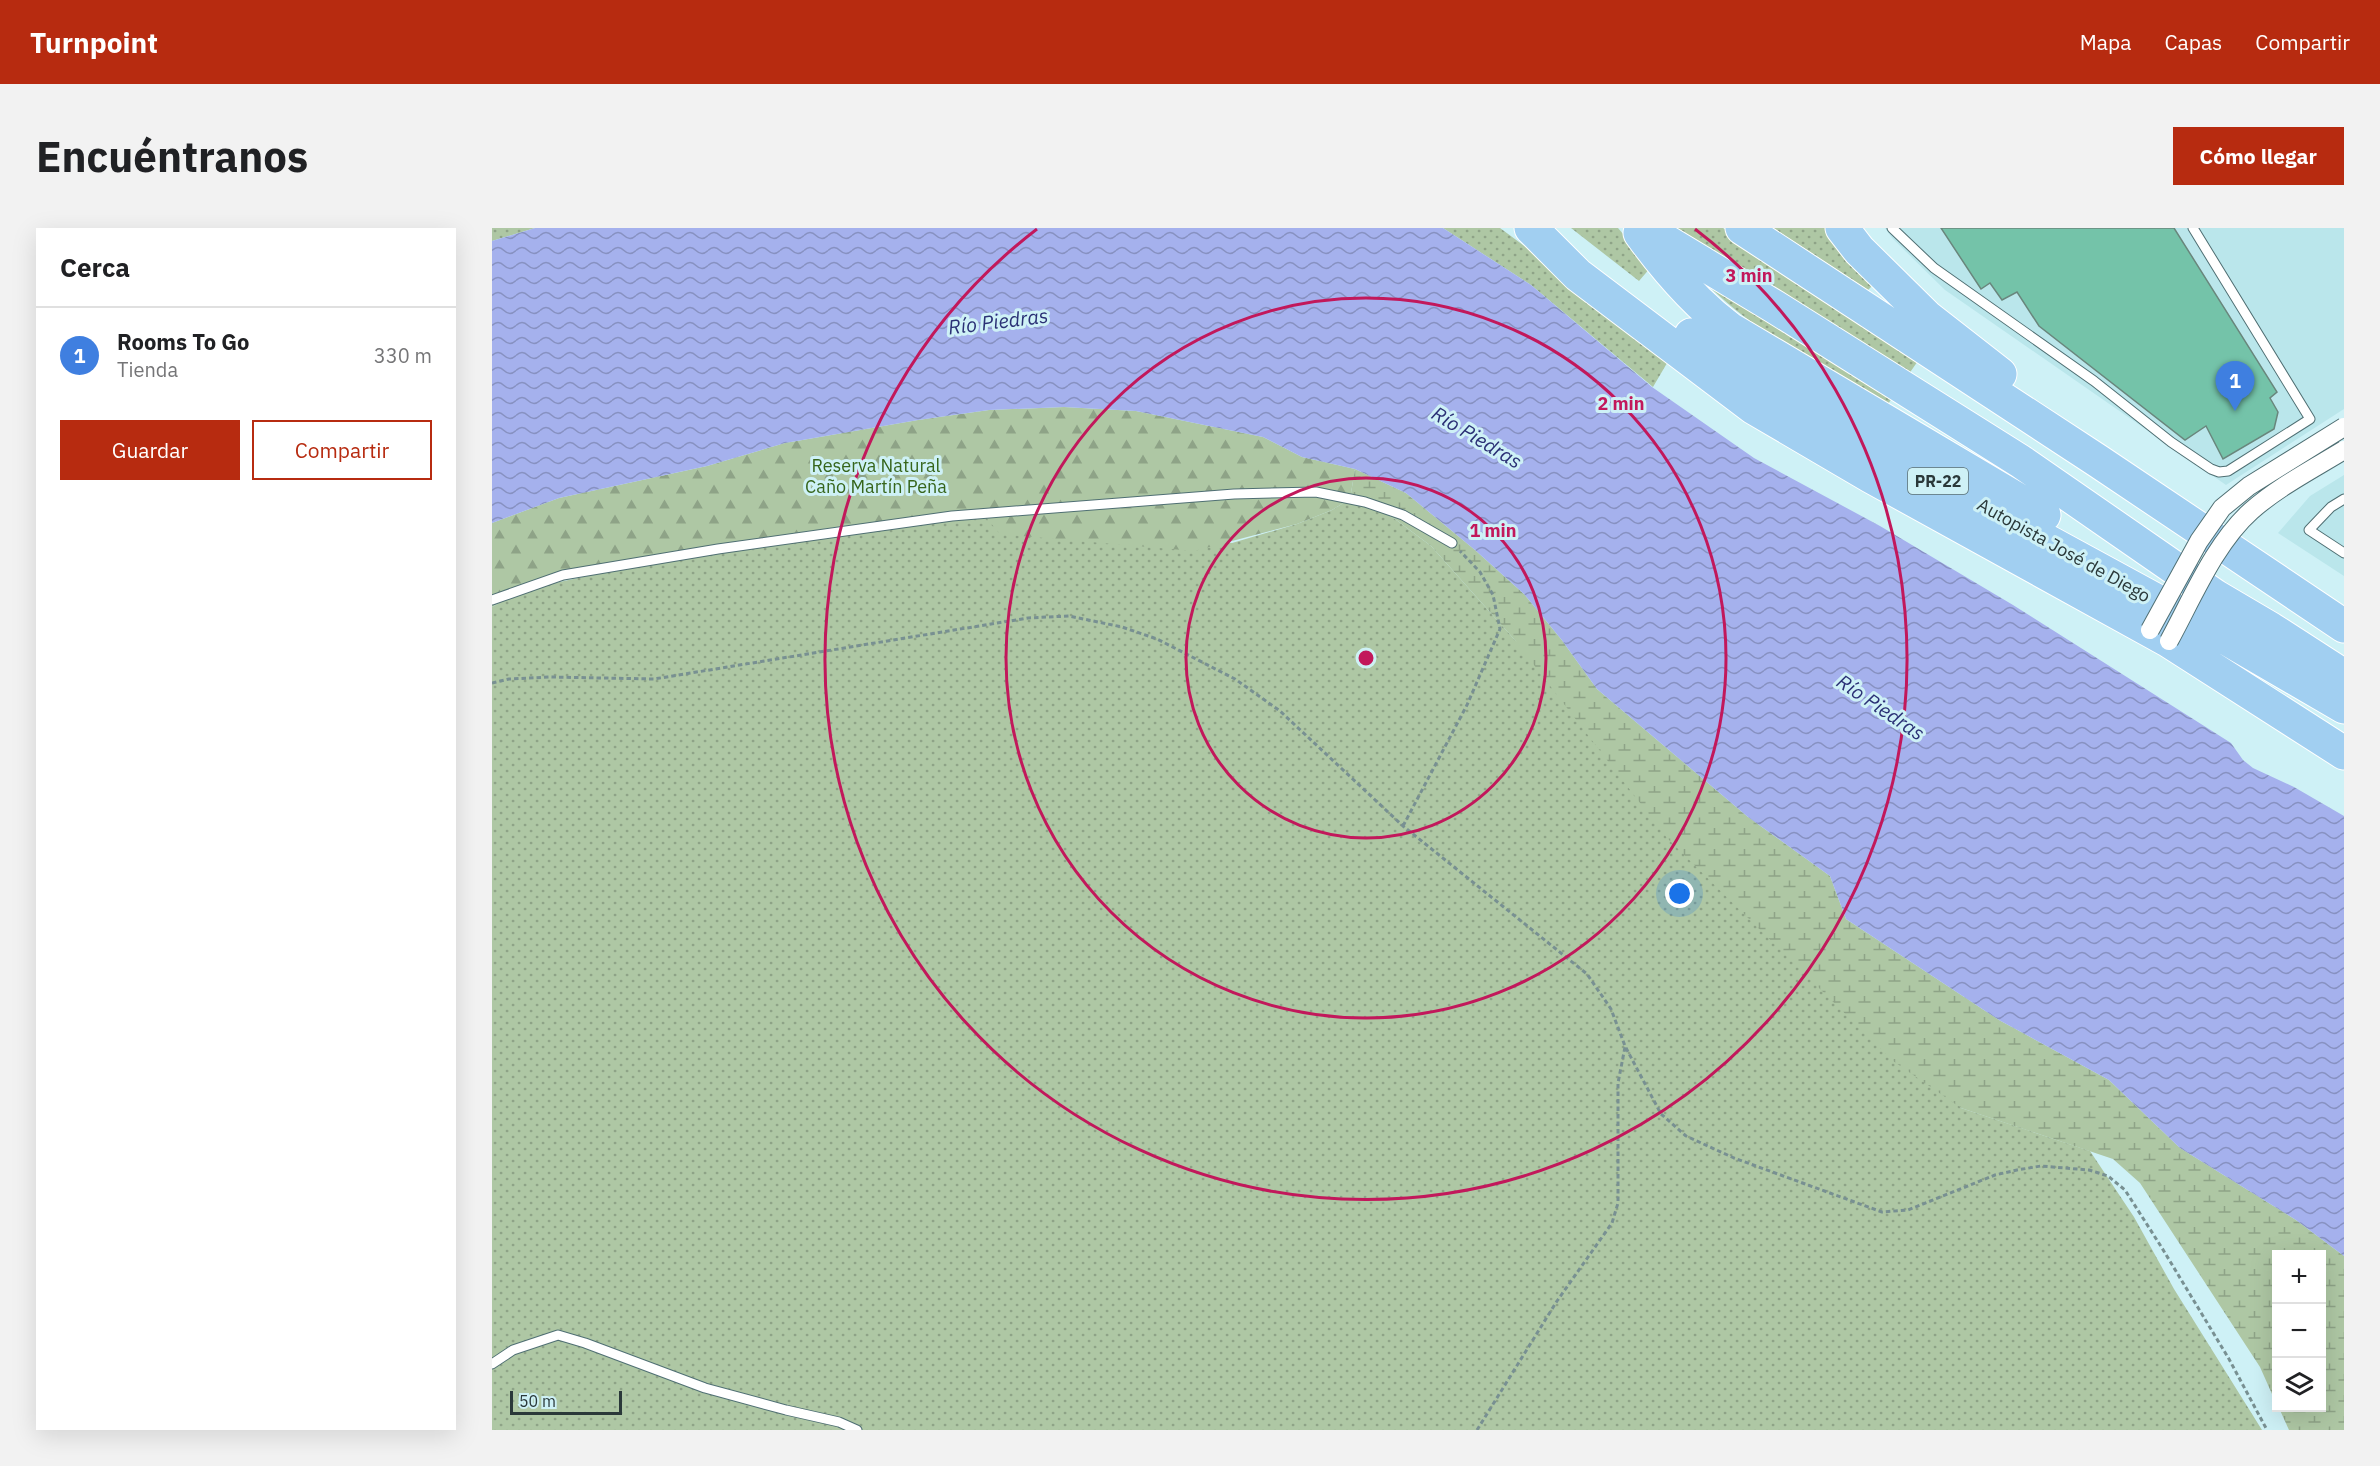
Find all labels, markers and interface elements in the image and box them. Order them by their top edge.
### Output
text: Turnpoint [30,24,158,61]
text: Mapa [2080,28,2131,56]
text: Capas [2164,28,2222,56]
text: Compartir [2255,28,2350,56]
button: Cómo llegar [2173,127,2344,185]
text: Encuéntranos [36,129,308,184]
text: Cerca [60,250,130,284]
text: 3 min [1725,264,1773,287]
water label: Río Piedras [946,301,1050,341]
text: Rooms To Go [117,327,250,356]
text: 1 [74,342,86,369]
text: 330 m [374,342,432,369]
text: Tienda [117,356,178,383]
pin: 1 [2216,362,2254,411]
text: 2 min [1597,392,1645,415]
water label: Río Piedras [1427,400,1527,474]
button: Guardar [60,420,240,480]
button: Compartir [252,420,432,480]
park label: Reserva Natural Caño Martín Peña [805,454,947,498]
road number: PR-22 [1908,468,1968,494]
street label: Autopista José de Diego [1973,493,2155,607]
text: 1 min [1469,519,1517,542]
centre of rings [1356,648,1376,668]
water label: Río Piedras [1832,668,1930,746]
your location [1665,879,1694,908]
map controls [2272,1250,2326,1412]
button: + [2272,1250,2326,1304]
button: − [2272,1304,2326,1358]
button: layers [2272,1358,2326,1412]
scale bar [510,1388,622,1416]
text: 50 m [519,1391,556,1411]

